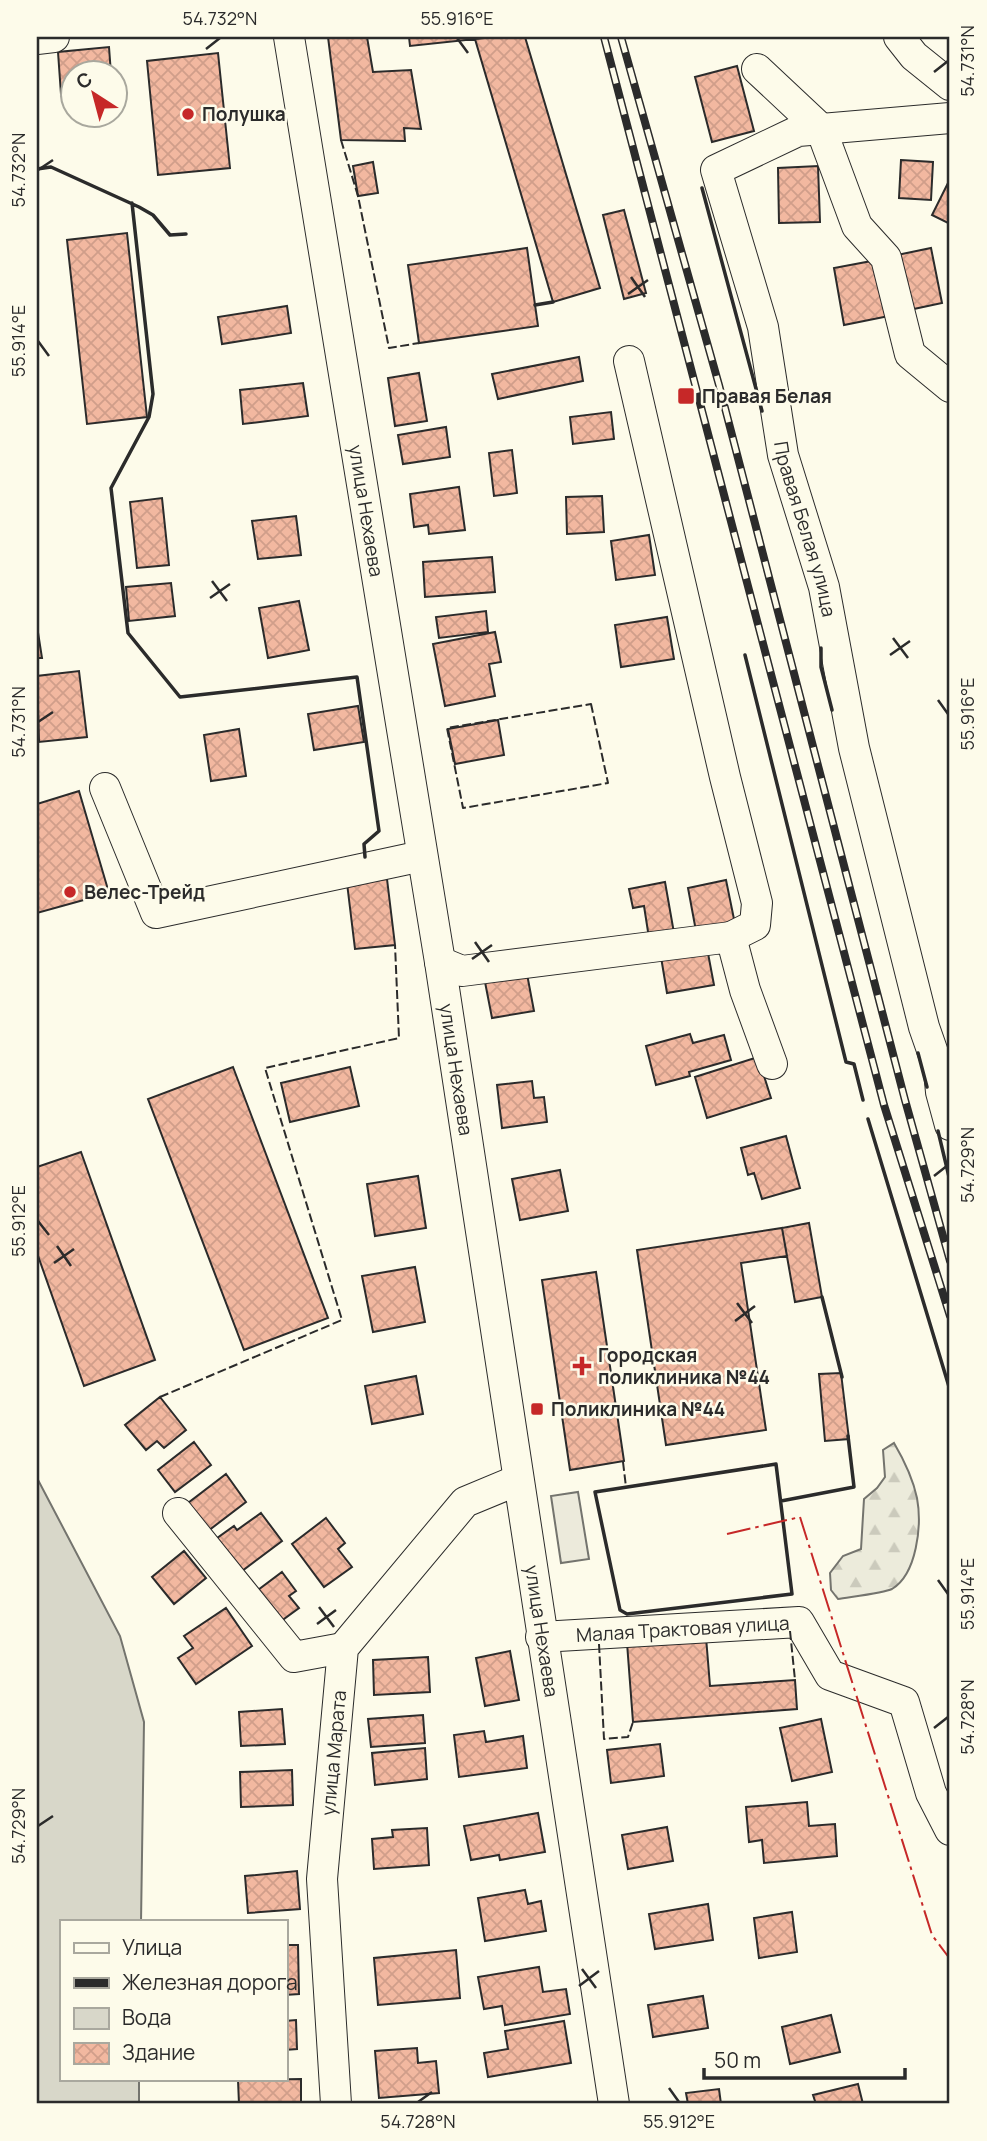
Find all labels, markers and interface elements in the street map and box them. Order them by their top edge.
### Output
text: 54.732°N [183,6,257,30]
text: 55.916°E [420,6,494,30]
text: 54.731°N [955,25,979,97]
north arrow [60,60,130,130]
text: С [71,66,97,95]
place label: Полушка [202,101,286,127]
marker: Полушка [180,106,196,122]
text: 54.732°N [6,133,30,207]
text: 55.914°E [6,305,30,377]
place label: Правая Белая [702,383,832,409]
marker: Правая Белая [676,386,696,406]
street label: Правая Белая улица [768,439,842,619]
street label: улица Нехаева [343,443,390,579]
text: 55.916°E [955,677,979,751]
text: 54.731°N [6,686,30,758]
place label: Велес-Трейд [84,879,205,905]
marker: Велес-Трейд [62,884,78,900]
street label: улица Нехаева [433,1002,479,1137]
text: 54.729°N [955,1127,979,1203]
text: 55.912°E [6,1185,30,1257]
place label: Городская поликлиника №44 [598,1342,770,1390]
marker: Городская поликлиника №44 [572,1356,592,1376]
place label: Поликлиника №44 [551,1396,725,1422]
marker: Поликлиника №44 [529,1401,545,1417]
text: 55.914°E [955,1558,979,1630]
street label: улица Нехаева [519,1563,565,1699]
street label: Малая Трактовая улица [575,1610,790,1648]
text: 54.728°N [955,1679,979,1755]
street label: улица Марата [315,1689,352,1817]
text: 54.729°N [6,1788,30,1864]
legend [60,1920,287,2082]
text: Улица [122,1933,182,1961]
text: Железная дорога [122,1968,298,1996]
text: Вода [122,2003,172,2031]
scale bar [704,2036,905,2080]
text: Здание [122,2038,195,2066]
text: 50 m [714,2046,761,2074]
text: 54.728°N [380,2109,456,2133]
text: 55.912°E [643,2109,715,2133]

